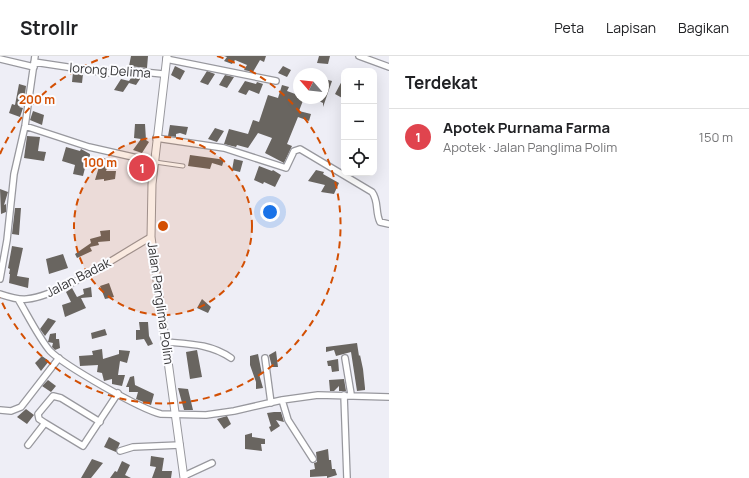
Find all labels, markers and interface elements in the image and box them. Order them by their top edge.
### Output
text: Strollr [20,15,78,41]
text: Peta [554,18,584,37]
text: Lapisan [606,18,656,37]
text: Bagikan [678,18,729,37]
street label: lorong Delima [69,58,151,82]
north arrow [293,68,329,104]
map controls [341,68,377,176]
button: + [341,68,377,104]
text: Terdekat [405,71,478,94]
text: 200 m [19,91,55,108]
button: − [341,104,377,140]
text: Apotek Purnama Farma [443,117,610,138]
text: 1 [415,128,421,146]
text: 150 m [699,128,733,146]
text: Apotek · Jalan Panglima Polim [443,138,617,156]
button: locate [341,140,377,176]
pin: 1 [129,153,155,183]
text: 100 m [83,154,117,171]
your location [260,202,280,222]
centre of rings [156,219,170,233]
street label: Jalan Panglima Polim [143,241,179,365]
street label: Jalan Badak [43,253,114,301]

